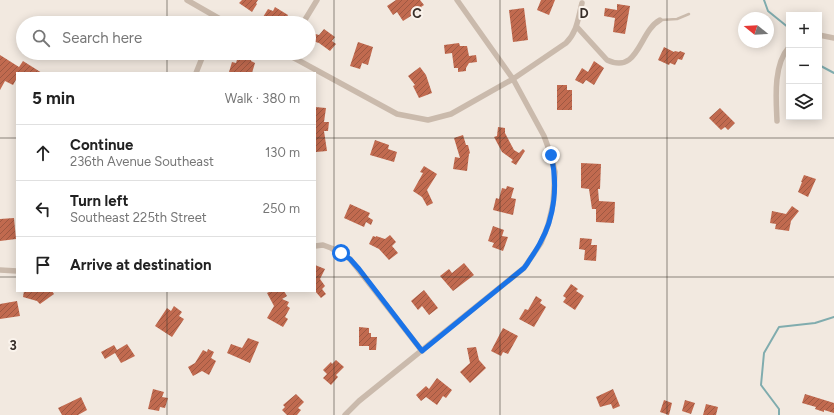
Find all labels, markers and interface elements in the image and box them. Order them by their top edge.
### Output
text: C [412,6,422,21]
text: D [579,6,589,21]
north arrow [738,12,774,48]
map controls [786,12,822,120]
button: + [786,12,822,48]
search box [16,16,316,60]
icon: search [30,27,52,49]
text: Search here [62,29,142,47]
button: − [786,48,822,84]
button: layers [786,84,822,120]
text: 5 min [32,88,75,108]
text: Walk · 380 m [225,91,300,106]
text: Continue [70,136,133,154]
icon: ahead [32,142,54,164]
text: 130 m [265,145,300,160]
route end [542,146,560,164]
text: 236th Avenue Southeast [70,154,214,169]
text: Turn left [70,192,128,210]
icon: left [32,198,54,220]
text: 250 m [263,201,300,216]
text: Southeast 225th Street [70,210,207,225]
route start [332,244,350,262]
icon: arrive [32,254,54,276]
text: Arrive at destination [70,256,211,274]
text: 3 [9,338,17,353]

